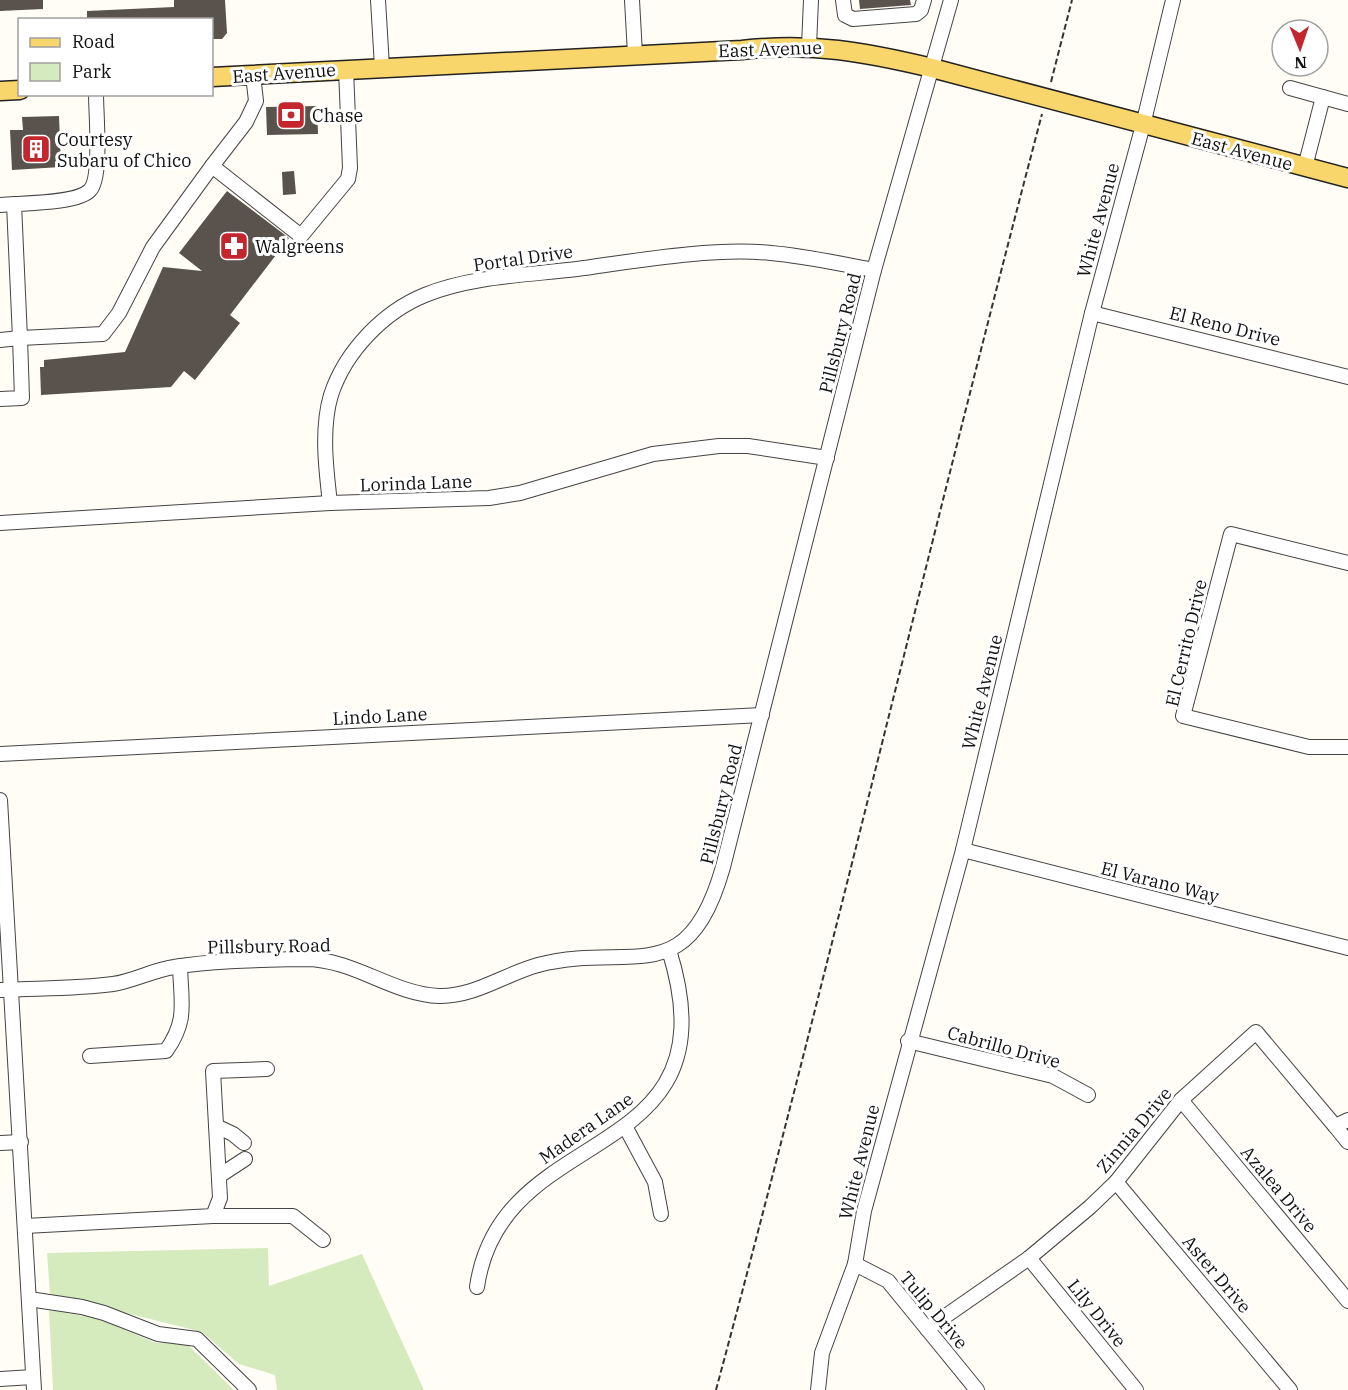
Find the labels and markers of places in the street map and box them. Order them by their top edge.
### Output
bank icon: Chase [275,99,307,131]
place label: Chase [312,104,363,127]
place label: Courtesy Subaru of Chico [57,128,191,172]
building icon: Courtesy Subaru of Chico [20,133,52,165]
pharmacy icon: Walgreens [218,230,250,262]
place label: Walgreens [255,235,344,258]

